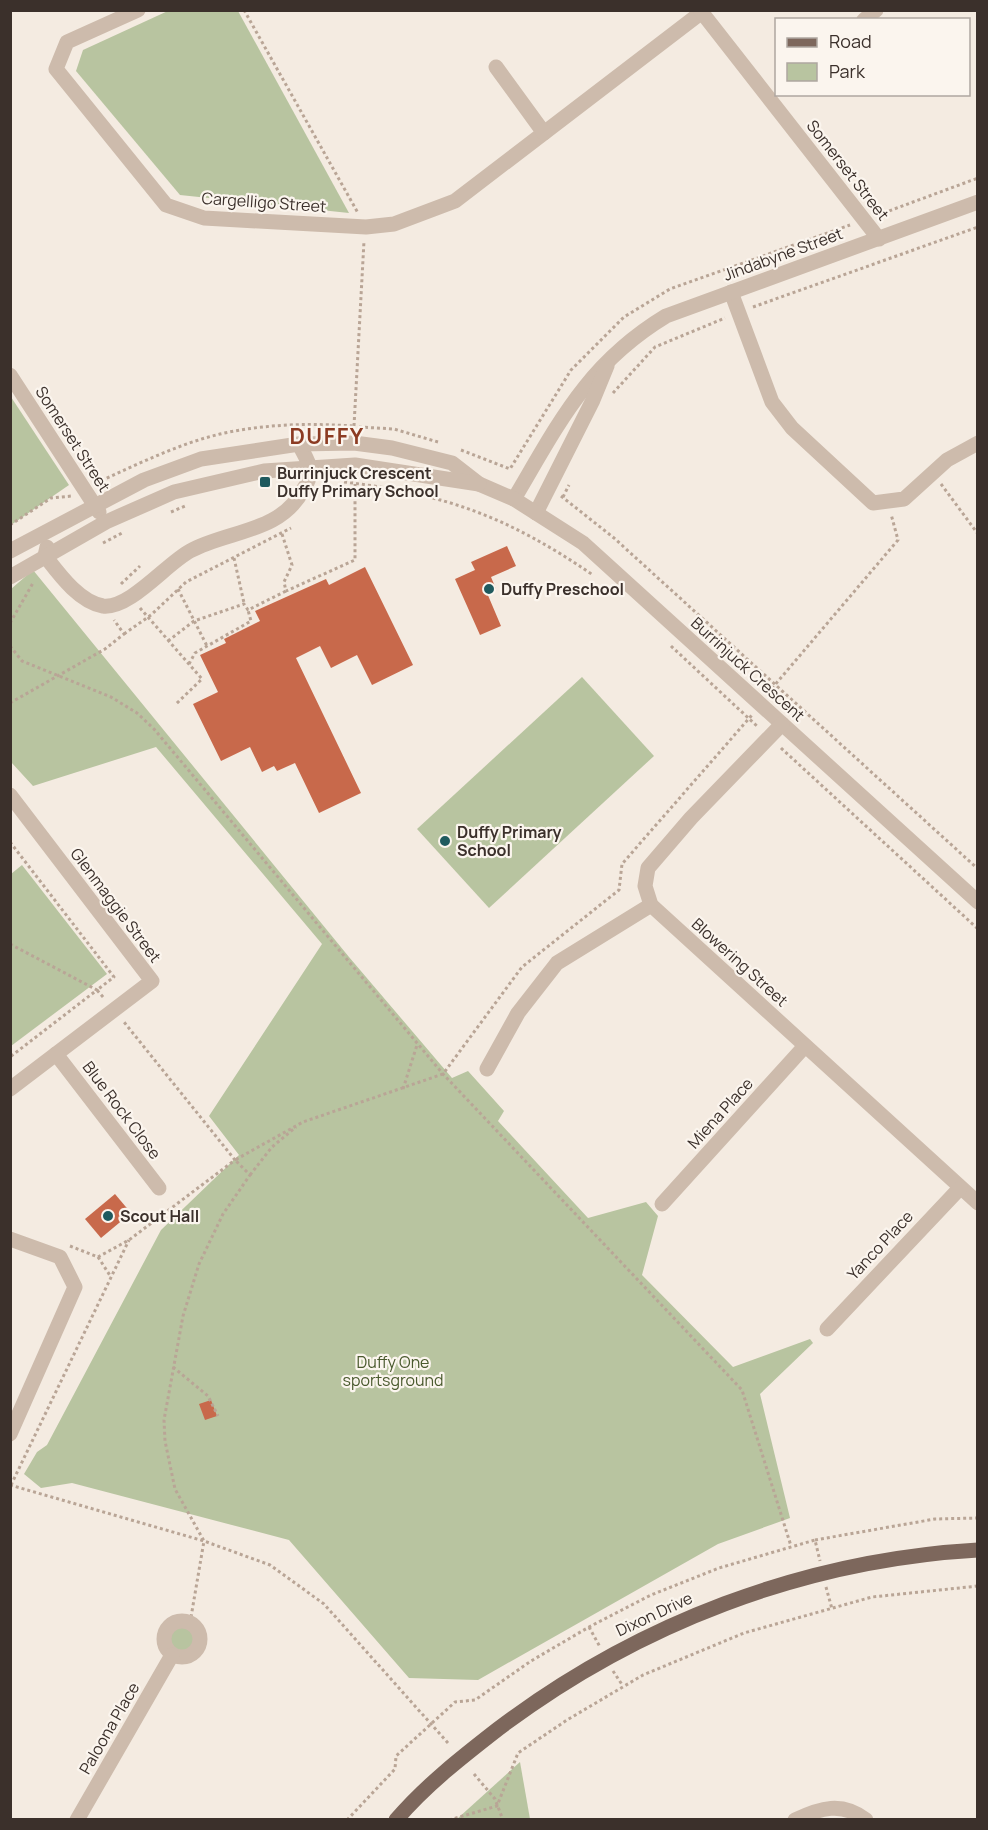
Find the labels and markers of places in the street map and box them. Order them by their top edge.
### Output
place label: Burrinjuck Crescent Duffy Primary School [277,462,439,502]
marker: Burrinjuck Crescent Duffy Primary School [258,475,272,489]
place label: Duffy Preschool [501,578,624,600]
marker: Duffy Preschool [482,582,496,596]
place label: Duffy Primary School [457,821,562,861]
marker: Duffy Primary School [438,834,452,848]
place label: Scout Hall [120,1205,199,1227]
marker: Scout Hall [101,1209,115,1223]

